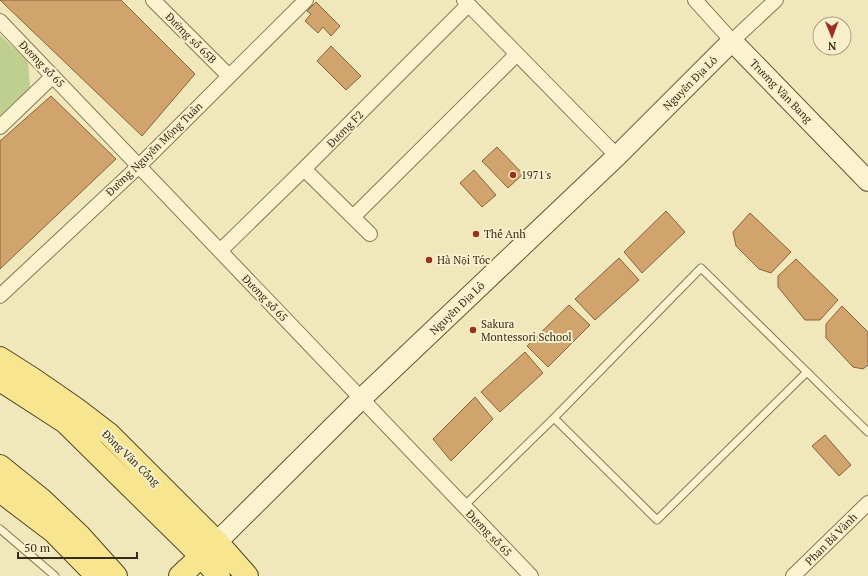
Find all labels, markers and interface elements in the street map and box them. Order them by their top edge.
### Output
street label: Đường số 65B [163,10,220,67]
north arrow [812,16,852,56]
street label: Đương số 65 [16,38,68,90]
text: N [827,39,836,53]
street label: Nguyễn Địa Lô [660,53,720,113]
street label: Trương Văn Bang [747,56,815,126]
street label: Đường Nguyễn Mộng Tuân [103,99,206,199]
street label: Đương F2 [324,108,366,150]
place label: 1971's [521,168,552,182]
marker: 1971's [508,170,518,180]
place label: Thế Anh [484,227,526,241]
marker: Thế Anh [471,229,481,239]
place label: Hà Nội Tóc [437,253,490,267]
marker: Hà Nội Tóc [424,255,434,265]
street label: Đương số 65 [239,272,291,324]
street label: Nguyễn Địa Lô [427,278,487,338]
place label: Sakura Montessori School [481,317,572,344]
marker: Sakura Montessori School [468,325,478,335]
street label: Đồng Văn Cống [99,427,163,489]
street label: Đương số 65 [463,507,515,559]
street label: Phan Bá Vành [802,510,860,568]
scale bar [18,534,137,560]
text: 50 m [24,540,51,555]

